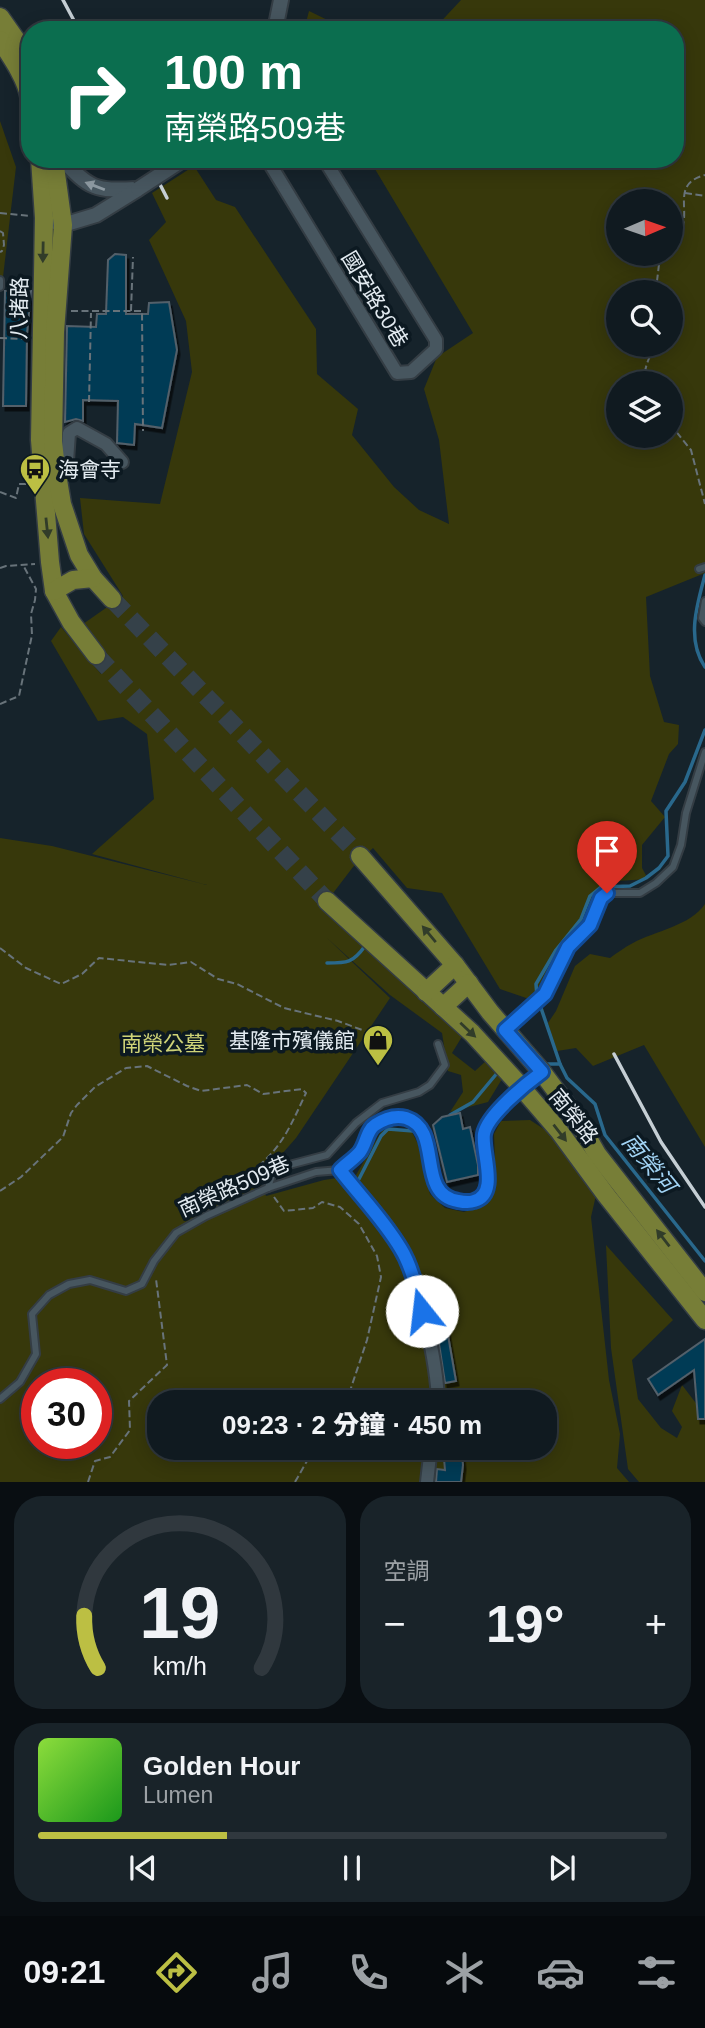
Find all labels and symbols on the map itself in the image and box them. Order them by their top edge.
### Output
one-way arrow [84,181,105,192]
north arrow [606,189,682,266]
one-way arrow [37,241,49,263]
street label: 國安路30巷 [337,247,413,351]
street label: 八堵路 [7,276,31,340]
bus stop icon: 海會寺 [18,452,52,496]
place label: 海會寺 [58,458,121,481]
one-way arrow [42,517,53,539]
pin [577,821,637,893]
one-way arrow [422,926,437,943]
one-way arrow [459,1021,476,1037]
shop icon: 基隆市殯儀館 [361,1023,395,1067]
place label: 基隆市殯儀館 [229,1029,355,1052]
park label: 南榮公墓 [121,1032,205,1055]
street label: 南榮路 [545,1084,603,1148]
one-way arrow [552,1124,566,1142]
water label: 南榮河 [617,1128,683,1201]
street label: 南榮路509巷 [175,1151,293,1221]
one-way arrow [656,1229,671,1247]
position arrow [385,1274,459,1348]
speed limit sign: 30 [21,1368,112,1459]

